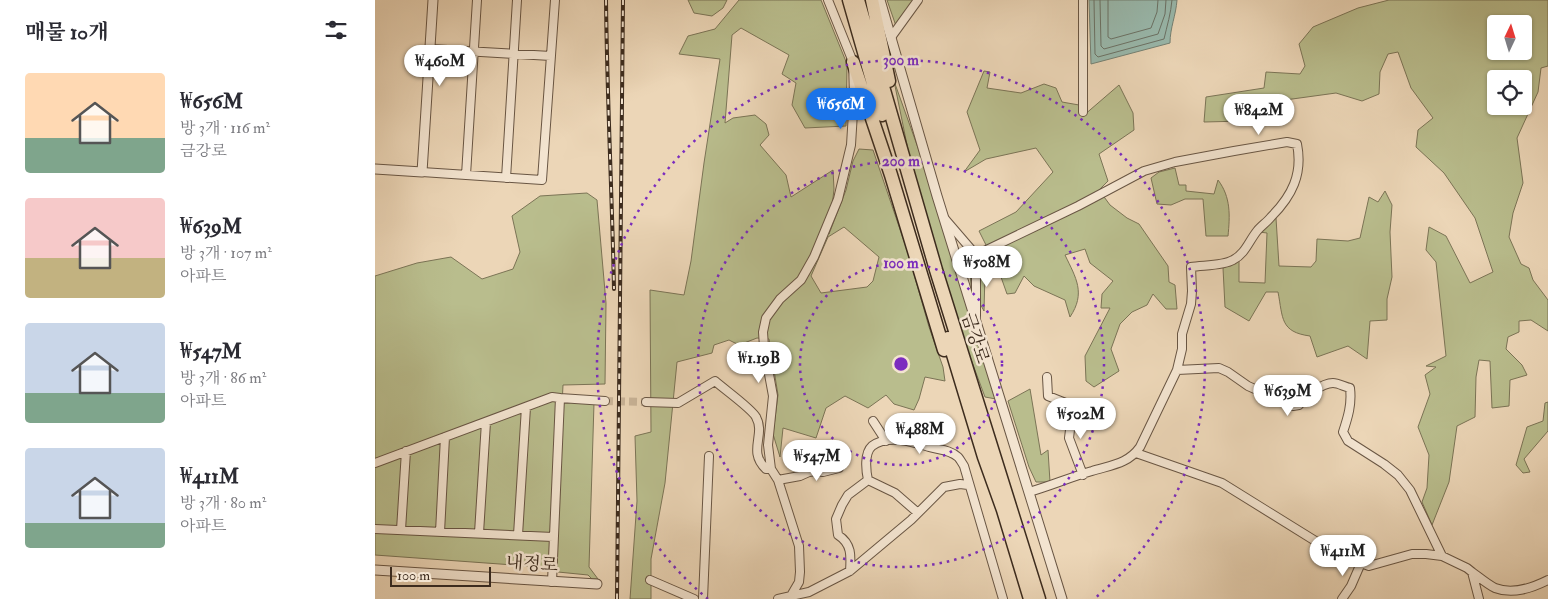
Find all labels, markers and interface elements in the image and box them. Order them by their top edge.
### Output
north arrow [1487,15,1533,60]
map controls [1487,15,1532,115]
icon: filters [322,16,350,44]
text: 매물 10개 [25,19,108,46]
pin: ₩460M [405,44,475,87]
text: ₩460M [415,51,465,71]
text: 300 m [883,51,919,70]
button: locate [1487,70,1532,115]
text: ₩656M [180,88,243,115]
pin: ₩656M [806,88,876,130]
icon: home [65,93,125,153]
text: ₩656M [817,94,865,114]
pin: ₩842M [1224,94,1294,136]
text: ₩842M [1234,100,1284,120]
text: 방 3개 · 116 m² [180,118,270,138]
text: 금강로 [180,141,226,161]
text: 200 m [882,152,920,171]
text: ₩639M [180,213,242,240]
icon: home [65,218,125,278]
text: 방 3개 · 107 m² [180,243,272,263]
pin: ₩508M [952,246,1022,288]
text: ₩508M [963,252,1011,272]
text: 100 m [883,254,919,273]
text: 아파트 [180,266,226,286]
street label: 금강로 [956,310,994,366]
text: ₩547M [180,338,242,365]
pin: ₩1.19B [718,342,800,384]
icon: home [65,343,125,403]
text: ₩1.19B [738,348,780,368]
centre of rings [892,355,910,373]
text: 방 3개 · 86 m² [180,368,266,388]
pin: ₩639M [1253,374,1323,417]
text: ₩639M [1264,381,1312,401]
text: 아파트 [180,391,226,411]
pin: ₩502M [1046,398,1116,440]
text: ₩502M [1057,404,1105,424]
pin: ₩488M [885,412,955,455]
text: ₩488M [896,419,944,439]
pin: ₩547M [782,440,852,482]
text: ₩547M [793,446,841,466]
text: ₩411M [180,463,239,490]
icon: home [65,468,125,528]
text: 방 3개 · 80 m² [180,493,266,513]
text: 아파트 [180,516,226,536]
pin: ₩411M [1308,534,1378,577]
text: ₩411M [1321,541,1365,561]
street label: 내정로 [505,551,559,577]
scale bar [390,564,491,587]
text: 100 m [397,567,430,584]

